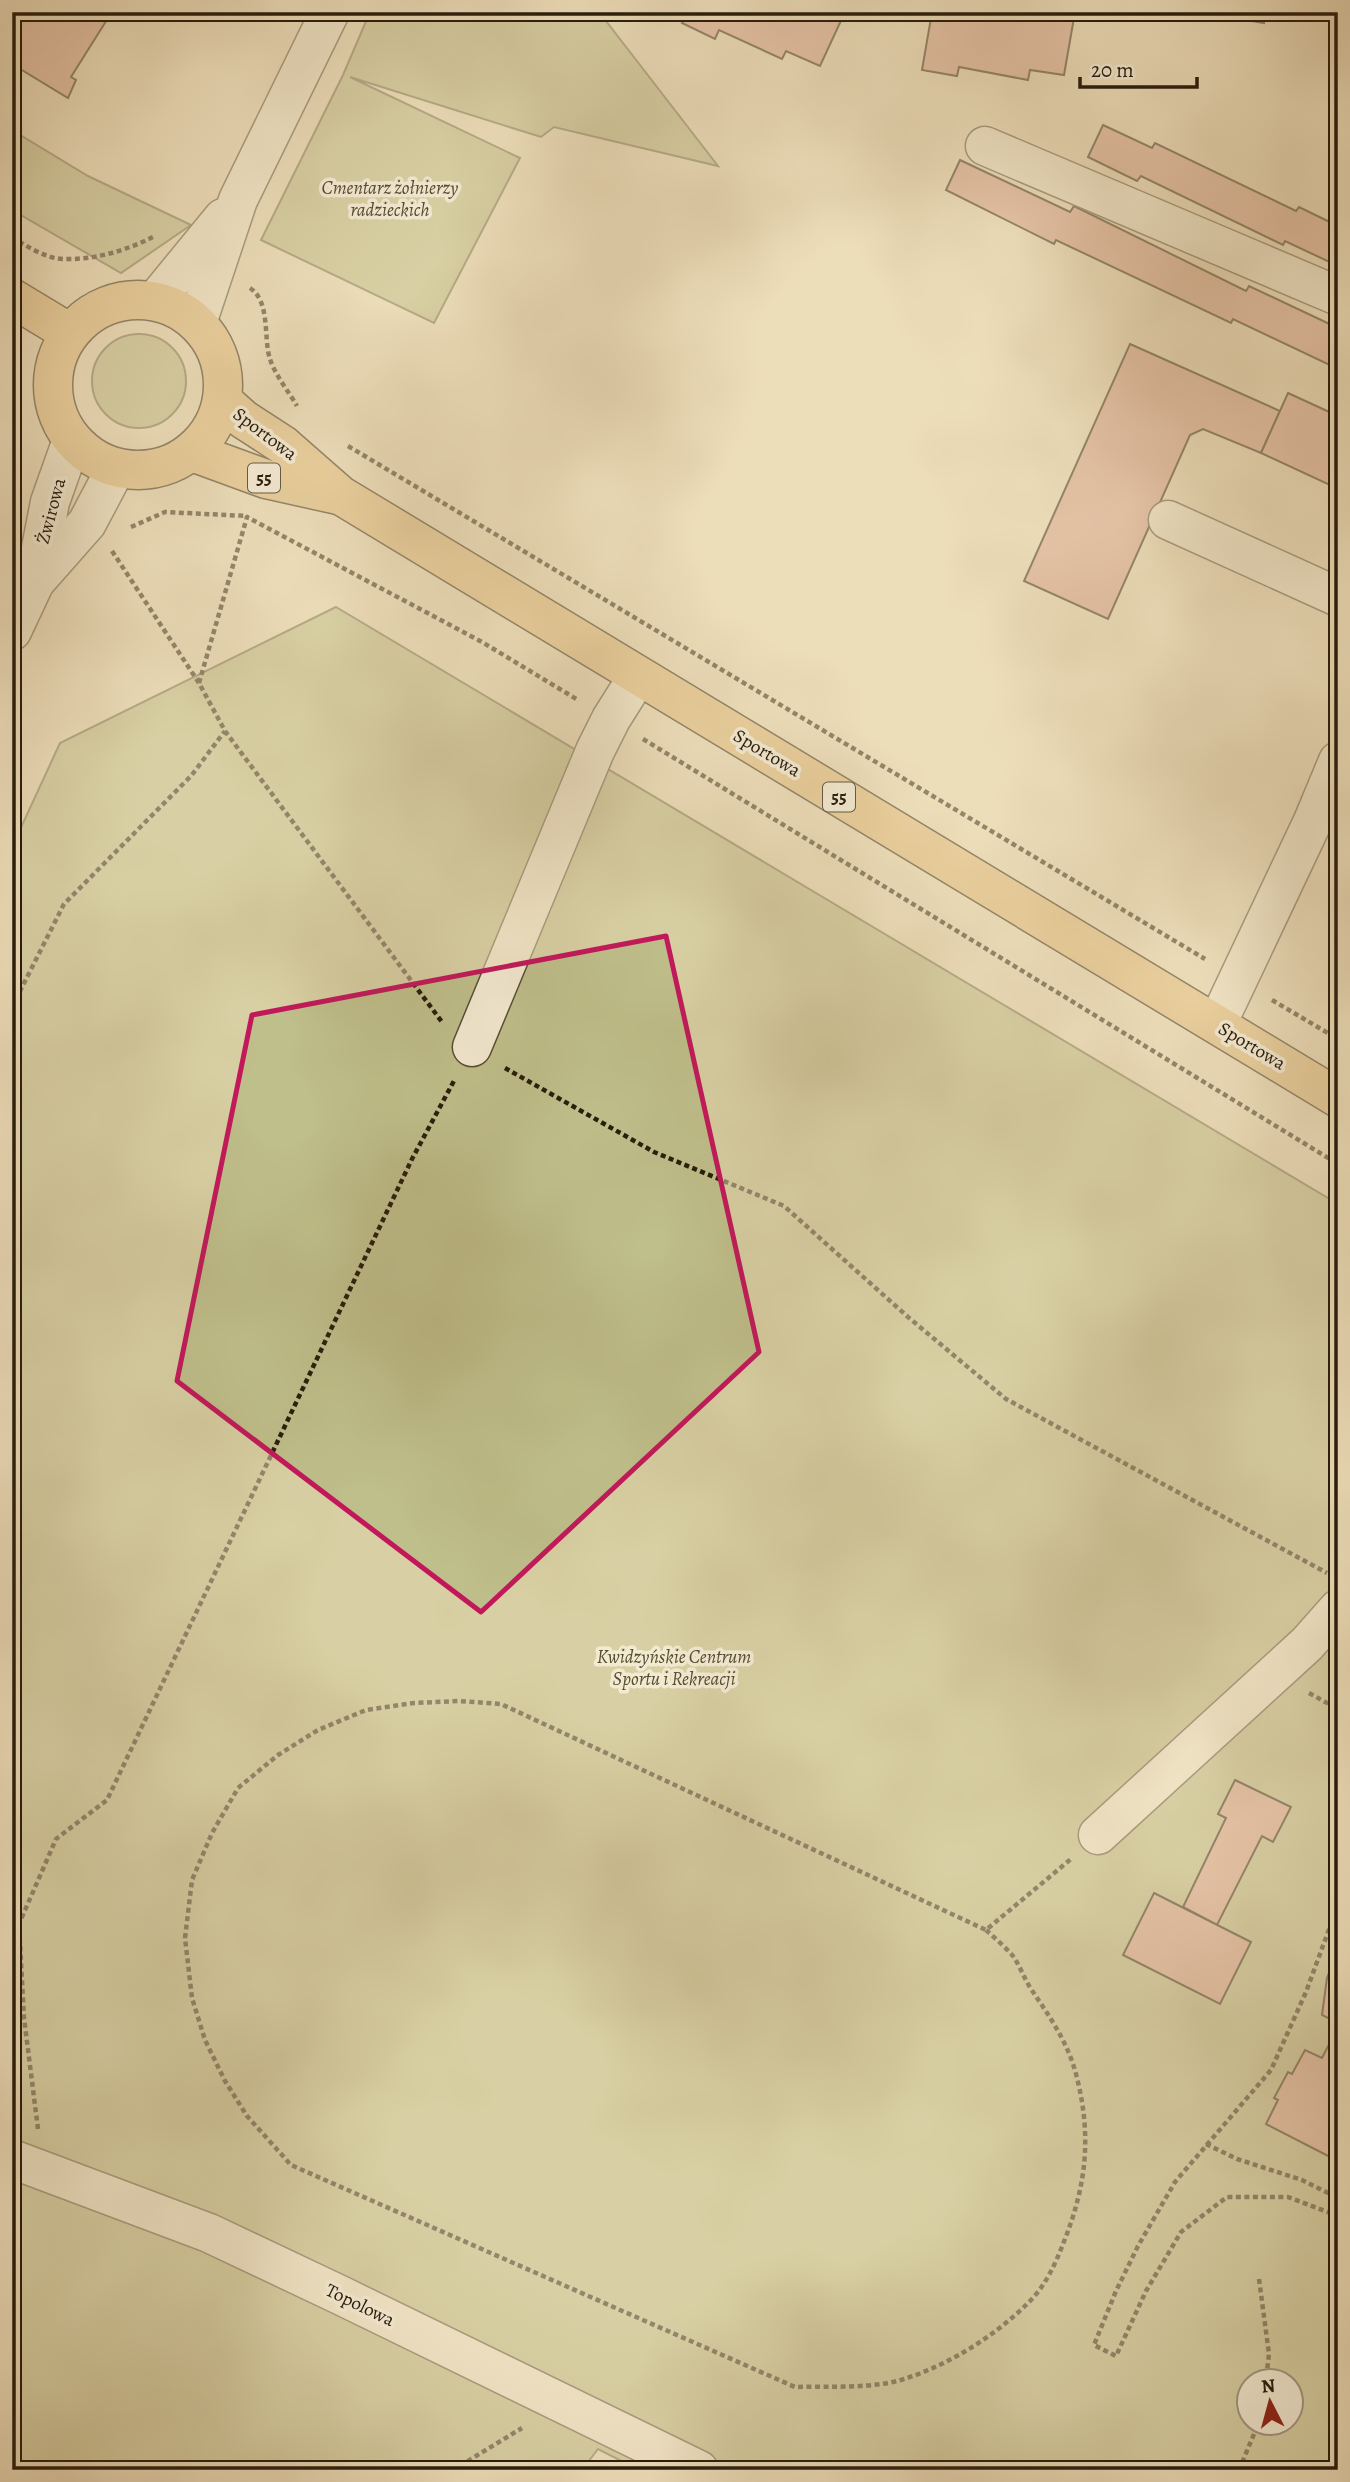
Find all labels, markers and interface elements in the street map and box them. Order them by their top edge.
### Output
scale bar [1080,46,1198,90]
text: 20 m [1091,56,1134,84]
park label: Cmentarz żołnierzy radzieckich [322,175,459,223]
street label: Sportowa [228,401,303,467]
road number: 55 [248,464,280,492]
street label: Żwirowa [30,475,72,547]
street label: Sportowa [728,723,806,783]
road number: 55 [823,782,855,812]
street label: Sportowa [1213,1016,1291,1076]
park label: Kwidzyńskie Centrum Sportu i Rekreacji [597,1644,751,1692]
street label: Topolowa [321,2277,399,2333]
north arrow [1234,2366,1304,2436]
text: N [1260,2372,1277,2400]

